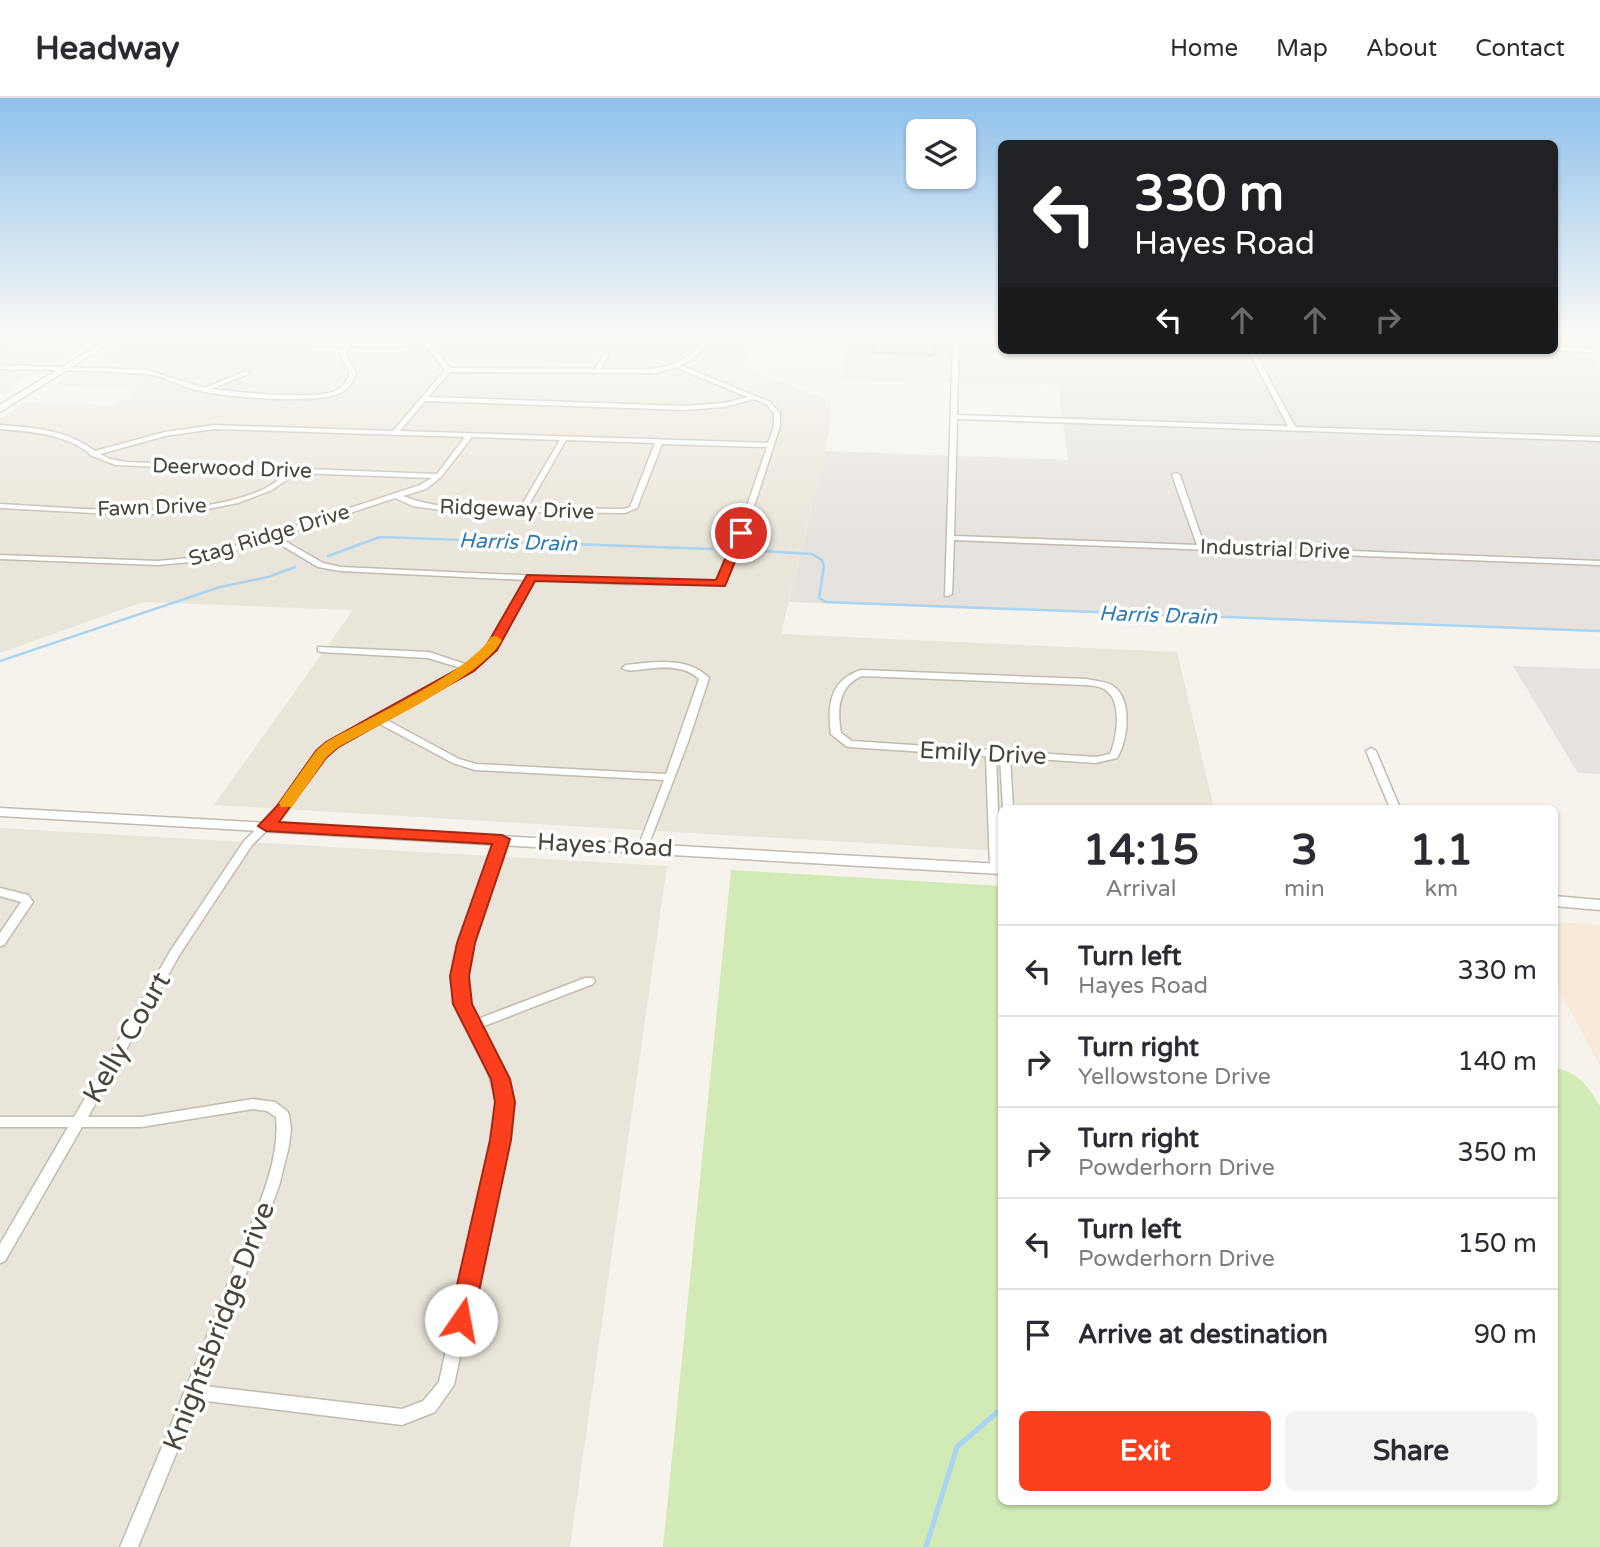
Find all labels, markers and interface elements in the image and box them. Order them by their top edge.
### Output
text: Headway [35,29,179,68]
text: Home [1170,34,1238,63]
text: Map [1276,34,1328,63]
text: About [1366,34,1437,63]
text: Contact [1475,34,1565,63]
map controls [906,119,976,189]
button: layers [906,119,976,189]
text: 330 m [1134,165,1284,224]
icon: left [1019,168,1110,259]
text: Hayes Road [1134,225,1315,263]
icon: left [1150,301,1188,339]
icon: ahead [1223,301,1261,339]
icon: ahead [1296,301,1334,339]
icon: right [1369,301,1407,339]
street label: Deerwood Drive [152,453,312,484]
street label: Fawn Drive [97,493,207,522]
street label: Ridgeway Drive [439,494,595,525]
street label: Stag Ridge Drive [186,499,353,572]
pin [711,503,771,563]
icon: arrive [722,514,760,552]
water label: Harris Drain [459,528,579,557]
street label: Industrial Drive [1200,534,1351,565]
water label: Harris Drain [1099,601,1219,630]
street label: Emily Drive [919,736,1047,771]
text: 14:15 [1083,825,1199,876]
text: 3 [1291,825,1318,876]
text: 1.1 [1410,825,1473,876]
street label: Hayes Road [536,827,674,864]
text: Arrival [1105,875,1177,903]
text: min [1284,875,1325,903]
text: km [1425,875,1458,903]
text: Turn left [1078,941,1181,972]
icon: left [1019,952,1057,990]
text: 330 m [1457,955,1537,986]
street label: Kelly Court [76,966,178,1109]
text: Hayes Road [1078,972,1208,1000]
text: Turn right [1078,1032,1199,1063]
icon: right [1019,1043,1057,1081]
text: 140 m [1457,1046,1537,1077]
text: Yellowstone Drive [1078,1063,1271,1091]
text: Turn right [1078,1123,1199,1154]
icon: right [1019,1134,1057,1172]
text: 350 m [1457,1137,1537,1168]
text: Powderhorn Drive [1078,1154,1275,1182]
street label: Knightsbridge Drive [156,1197,282,1456]
text: Turn left [1078,1214,1181,1245]
icon: left [1019,1225,1057,1263]
text: 150 m [1457,1228,1537,1259]
text: Powderhorn Drive [1078,1245,1275,1273]
position arrow [424,1283,498,1357]
icon: arrive [1019,1316,1057,1354]
text: Arrive at destination [1078,1319,1328,1350]
text: 90 m [1474,1319,1537,1350]
button: Exit [1019,1411,1271,1491]
button: Share [1285,1411,1537,1491]

